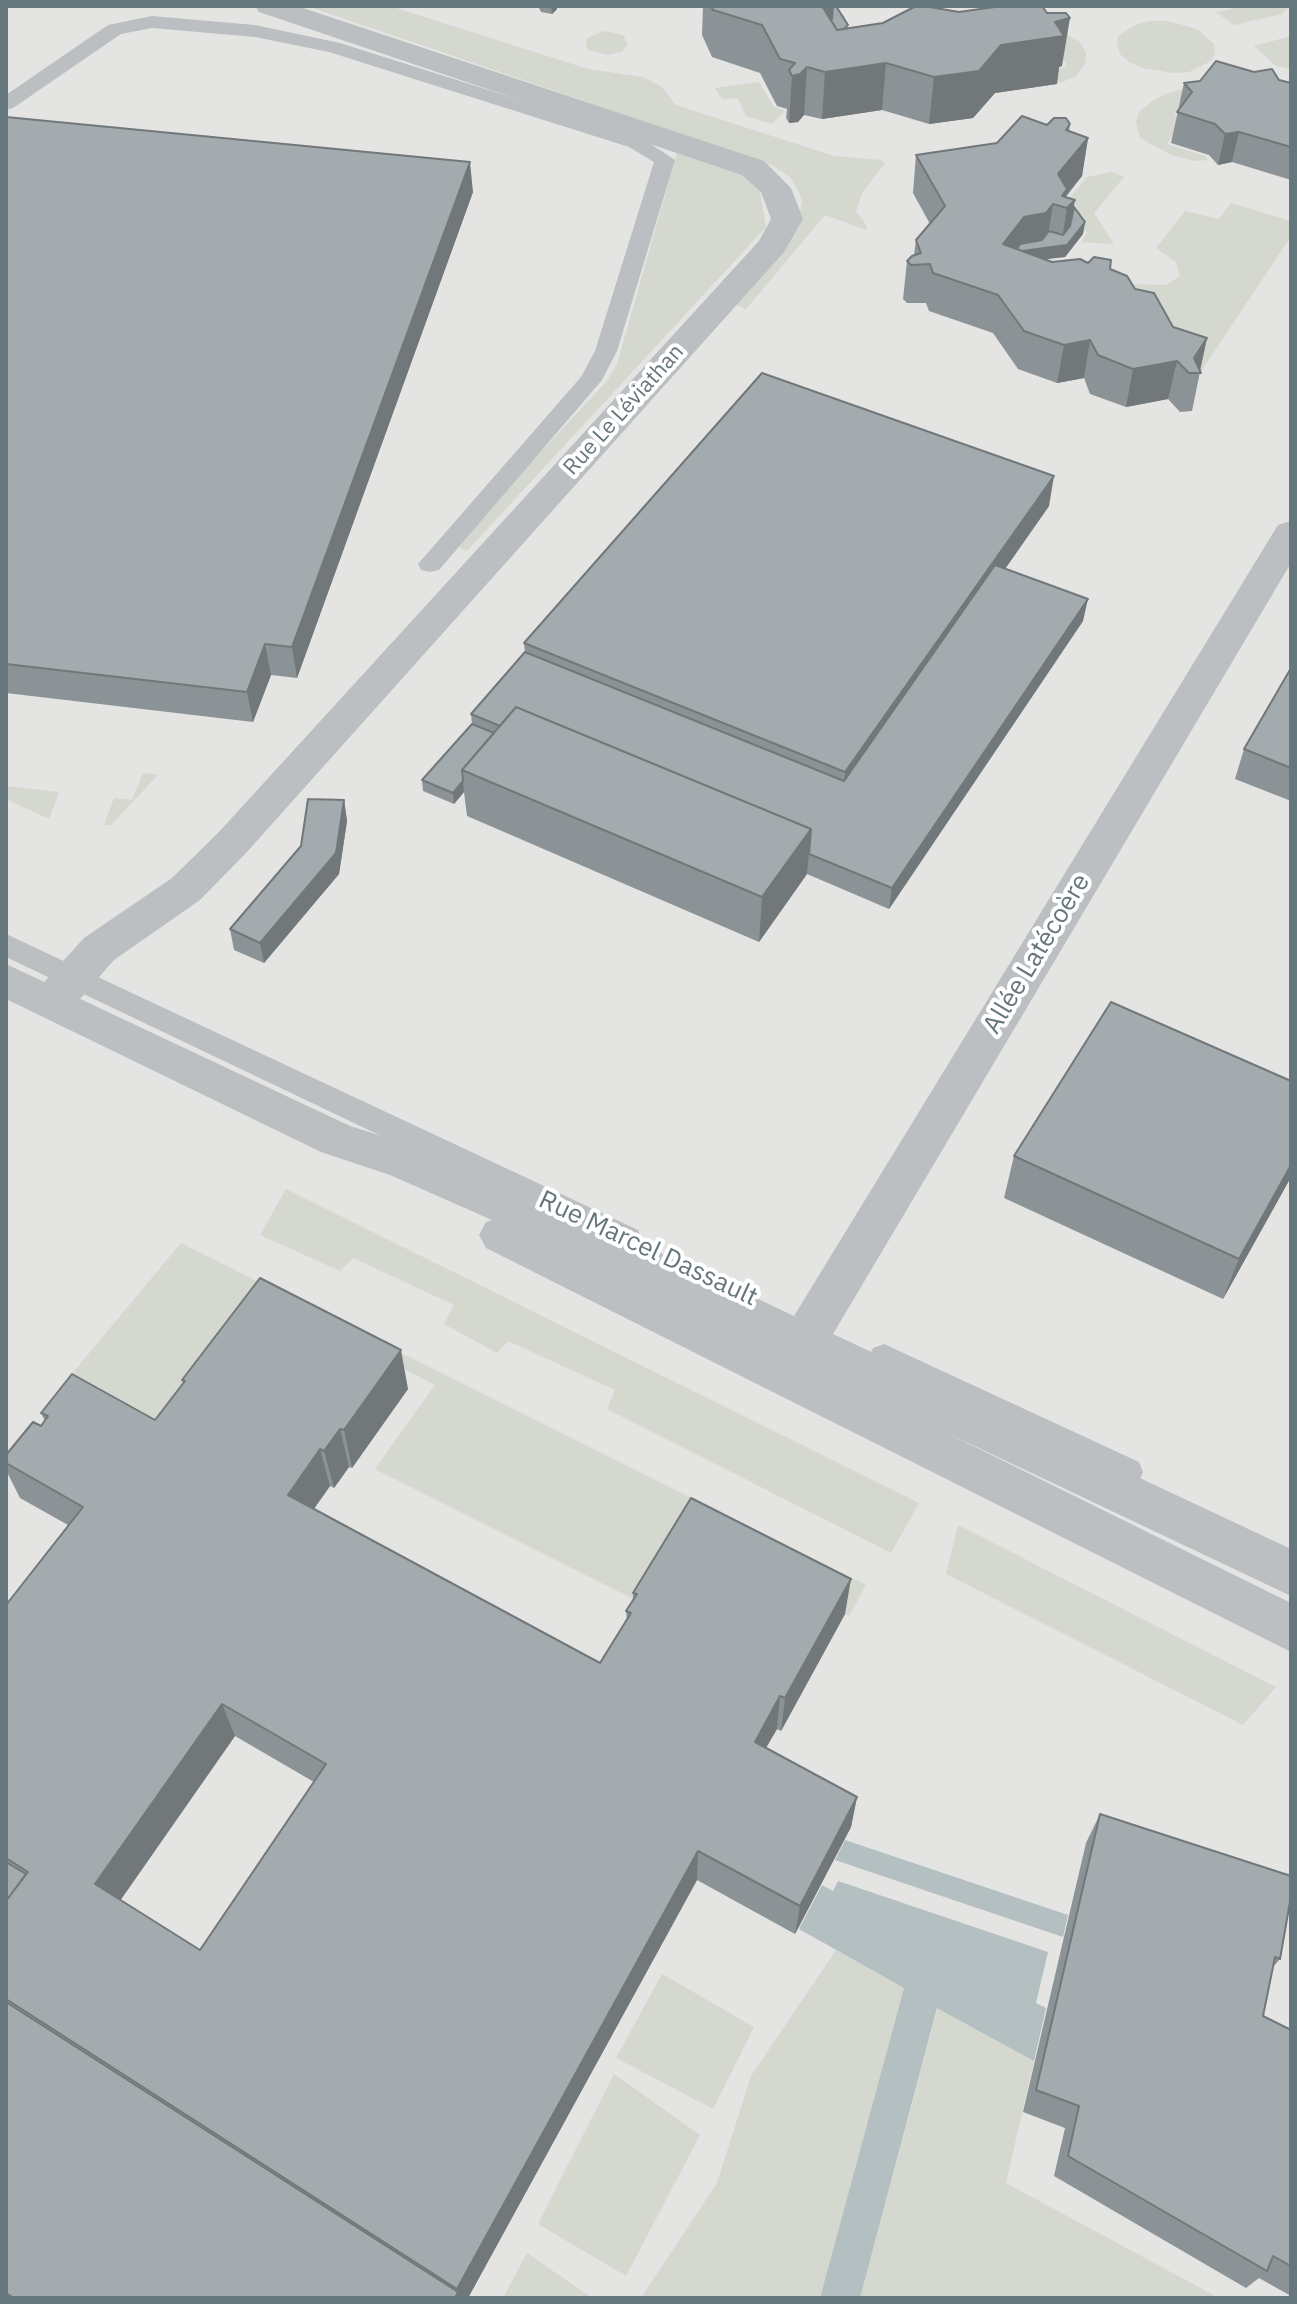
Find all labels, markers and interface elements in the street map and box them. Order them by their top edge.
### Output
street label: Rue Le Léviathan [558,339,690,481]
street label: Allée Latécoère [977,868,1097,1040]
street label: Rue Marcel Dassault [534,1185,762,1313]

